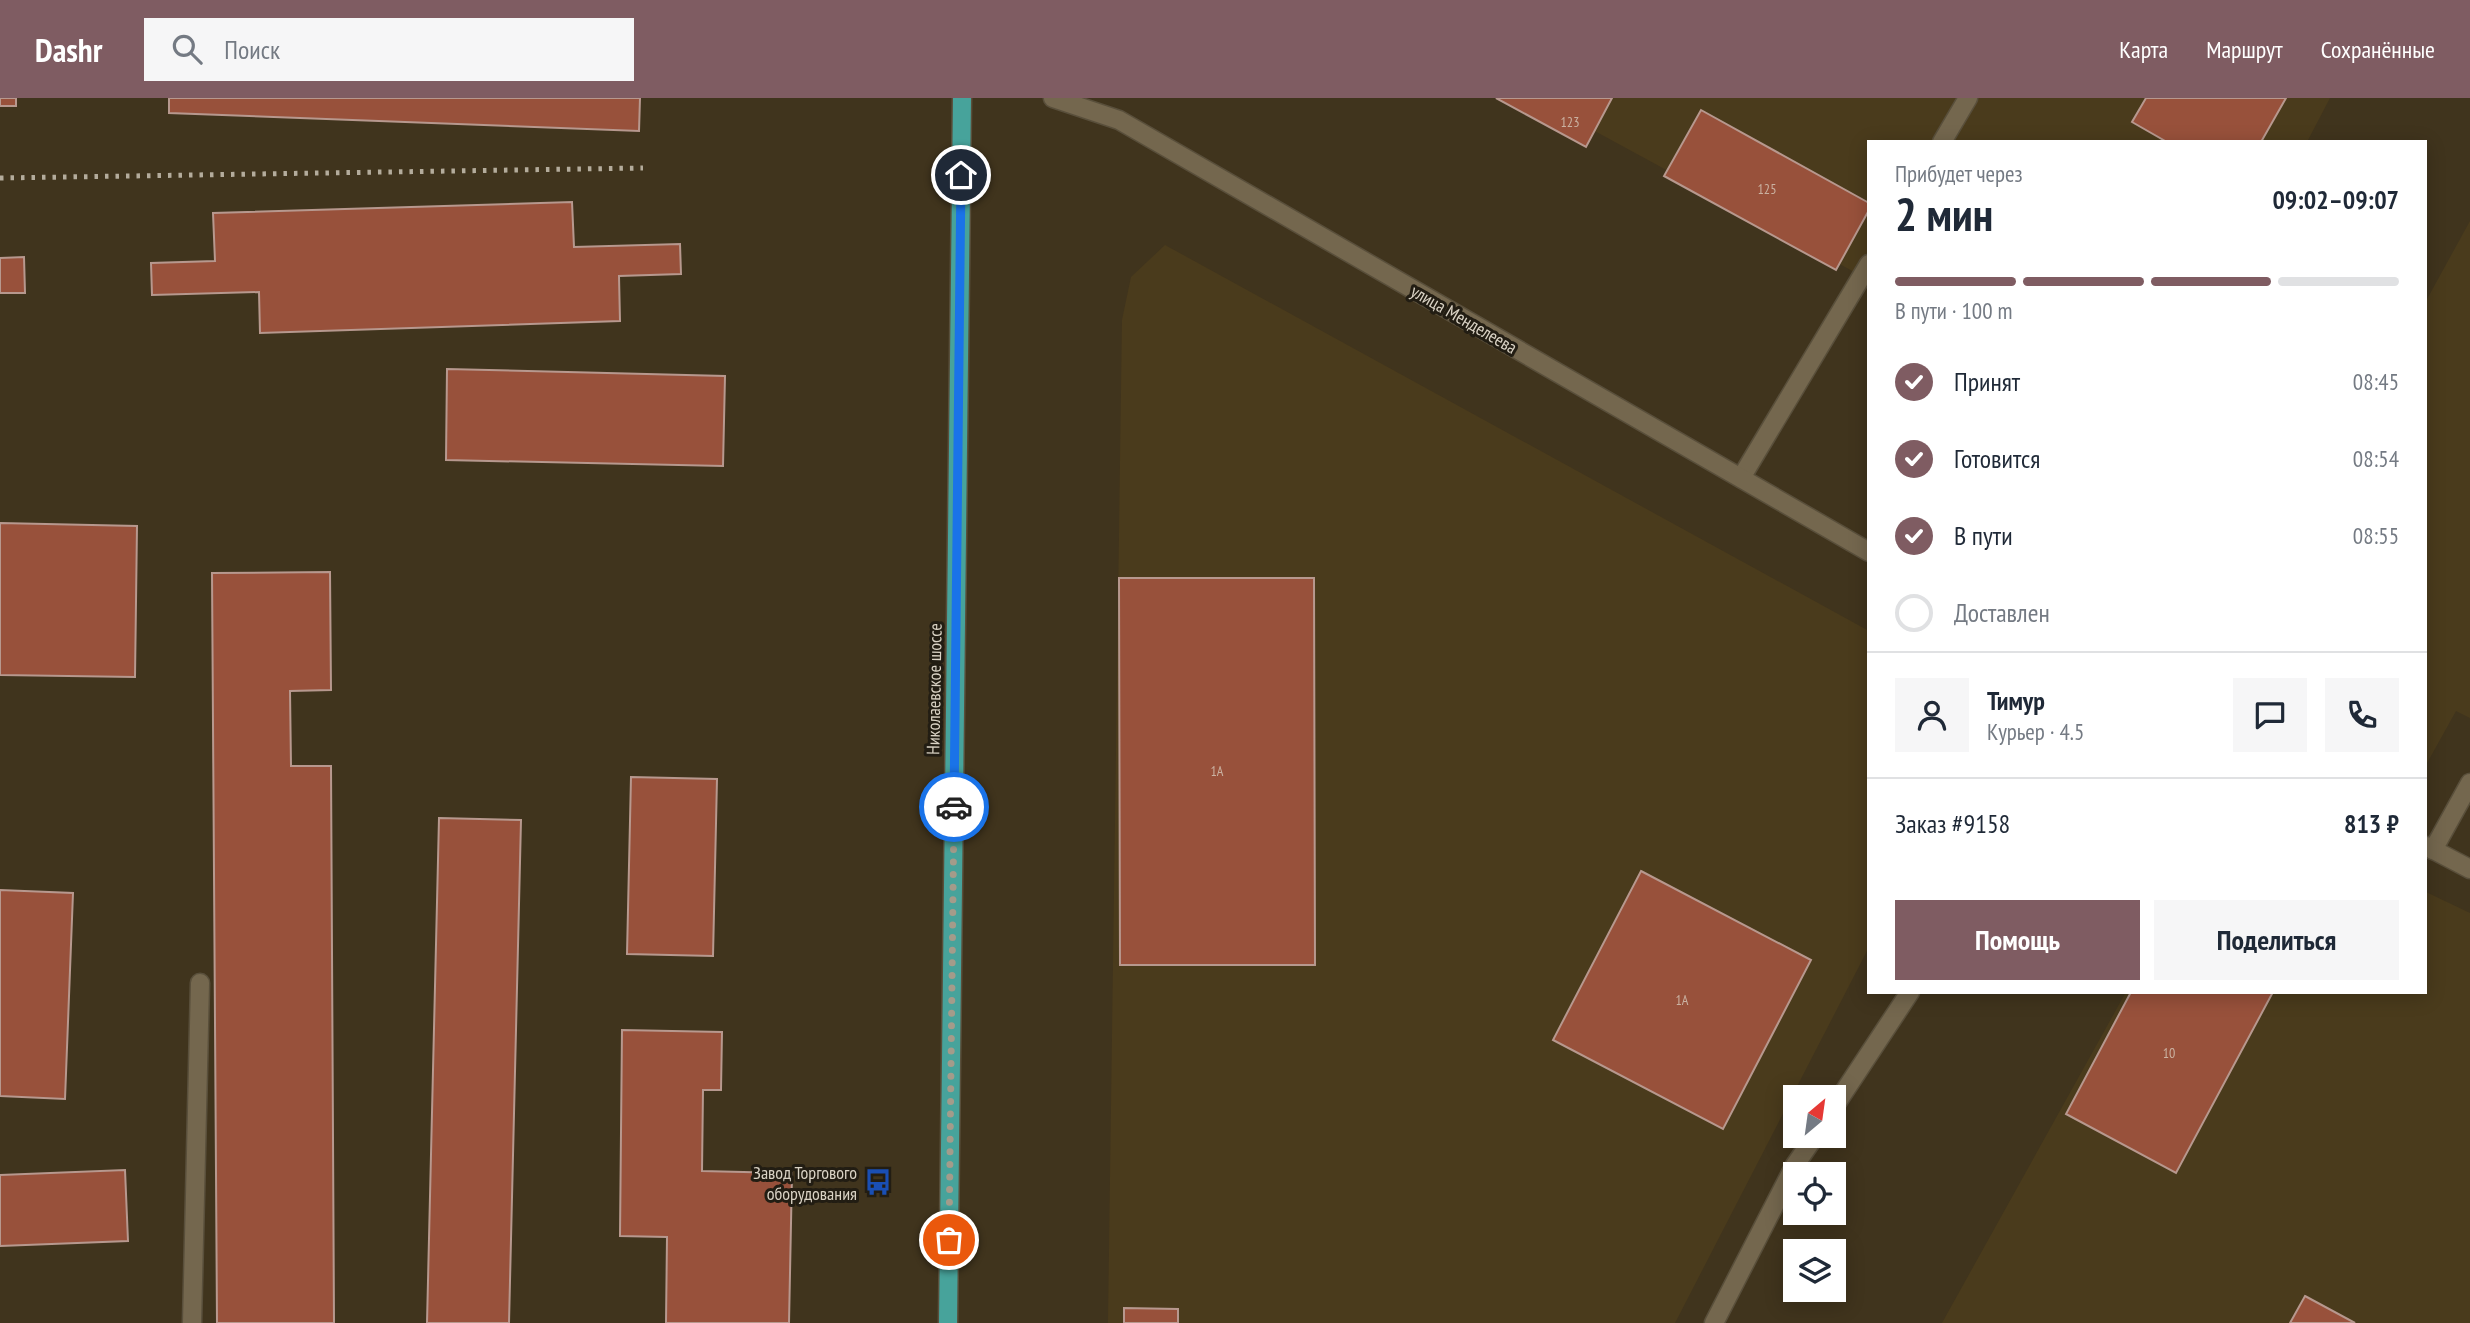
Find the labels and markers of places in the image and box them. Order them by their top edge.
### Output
pin [931,145,991,205]
place label: Завод Торгового оборудования [753,1161,857,1205]
bus stop icon: Завод Торгового оборудования [863,1167,893,1197]
pin [919,1210,979,1270]

